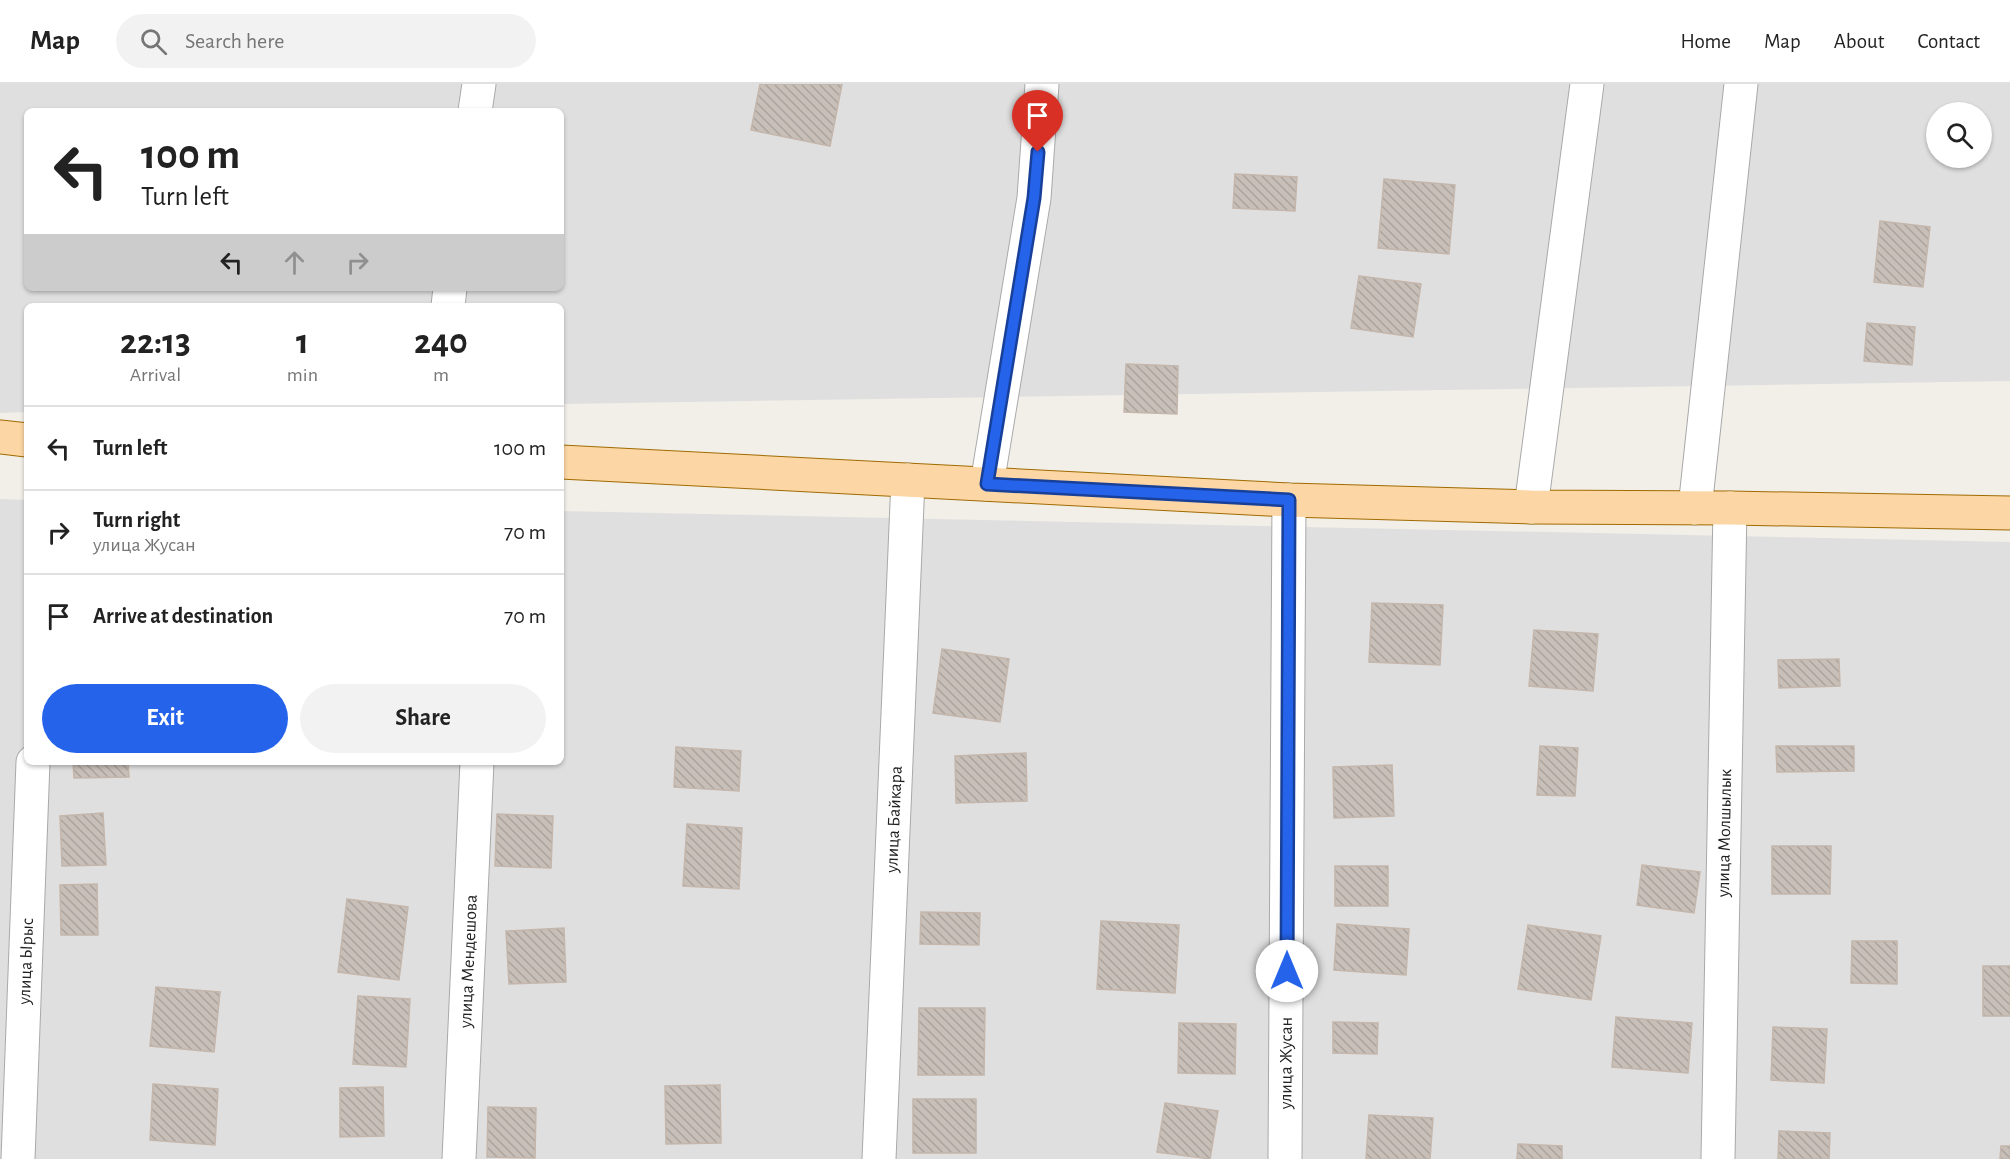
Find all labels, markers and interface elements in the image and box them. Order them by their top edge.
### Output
search box [116,14,536,68]
icon: search [137,25,170,58]
text: Map [30,27,80,55]
text: Search here [185,30,284,52]
text: Home [1680,31,1731,52]
text: Map [1764,31,1801,52]
text: About [1834,31,1884,52]
text: Contact [1917,31,1980,52]
pin [1012,90,1063,152]
icon: arrive [1021,99,1054,132]
map controls [1926,102,1992,168]
button: search [1926,102,1992,168]
icon: left [42,132,120,210]
text: 100 m [141,134,240,176]
text: Turn left [141,183,229,210]
icon: left [215,246,248,279]
icon: ahead [278,246,311,279]
icon: right [341,246,374,279]
text: 22:13 [120,324,191,360]
text: 1 [296,324,309,360]
text: 240 [414,324,468,360]
text: Arrival [130,365,181,385]
text: min [287,365,318,385]
text: m [433,365,449,385]
icon: left [42,432,75,465]
text: Turn left [93,437,167,459]
text: 100 m [494,437,546,459]
text: Turn right [93,509,180,531]
icon: right [42,516,75,549]
text: 70 m [504,521,546,543]
text: улица Жусан [93,535,196,555]
icon: arrive [42,600,75,633]
text: Arrive at destination [93,605,273,627]
text: 70 m [504,605,546,627]
button: Exit [42,684,288,753]
button: Share [300,684,546,753]
street label: улица Байкара [883,765,906,874]
street label: улица Молшылык [1715,768,1735,898]
street label: улица Мендешова [457,894,481,1029]
street label: улица Ырыс [16,918,37,1006]
position arrow [1255,939,1319,1003]
street label: улица Жусан [1277,1017,1296,1110]

